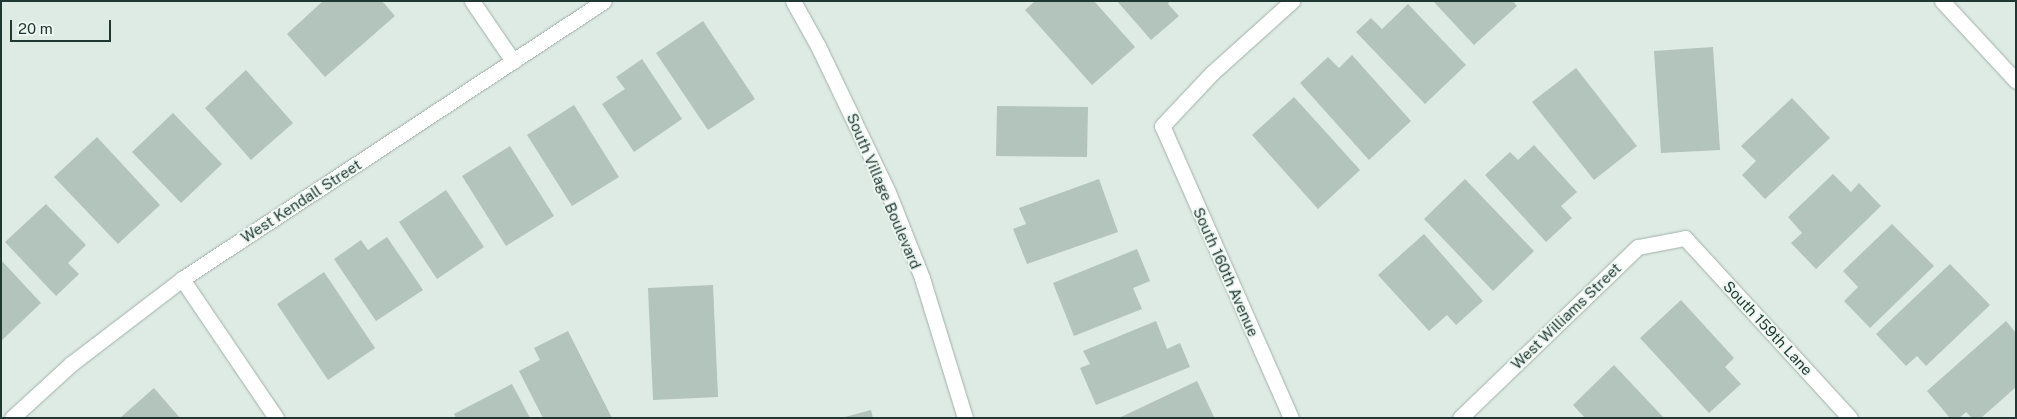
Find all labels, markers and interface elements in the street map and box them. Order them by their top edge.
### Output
scale bar [12,10,114,42]
text: 20 m [18,20,53,37]
street label: South Village Boulevard [843,110,925,272]
street label: West Kendall Street [238,155,364,247]
street label: South 160th Avenue [1189,205,1263,339]
street label: West Williams Street [1507,259,1625,373]
street label: South 159th Lane [1720,277,1816,379]

